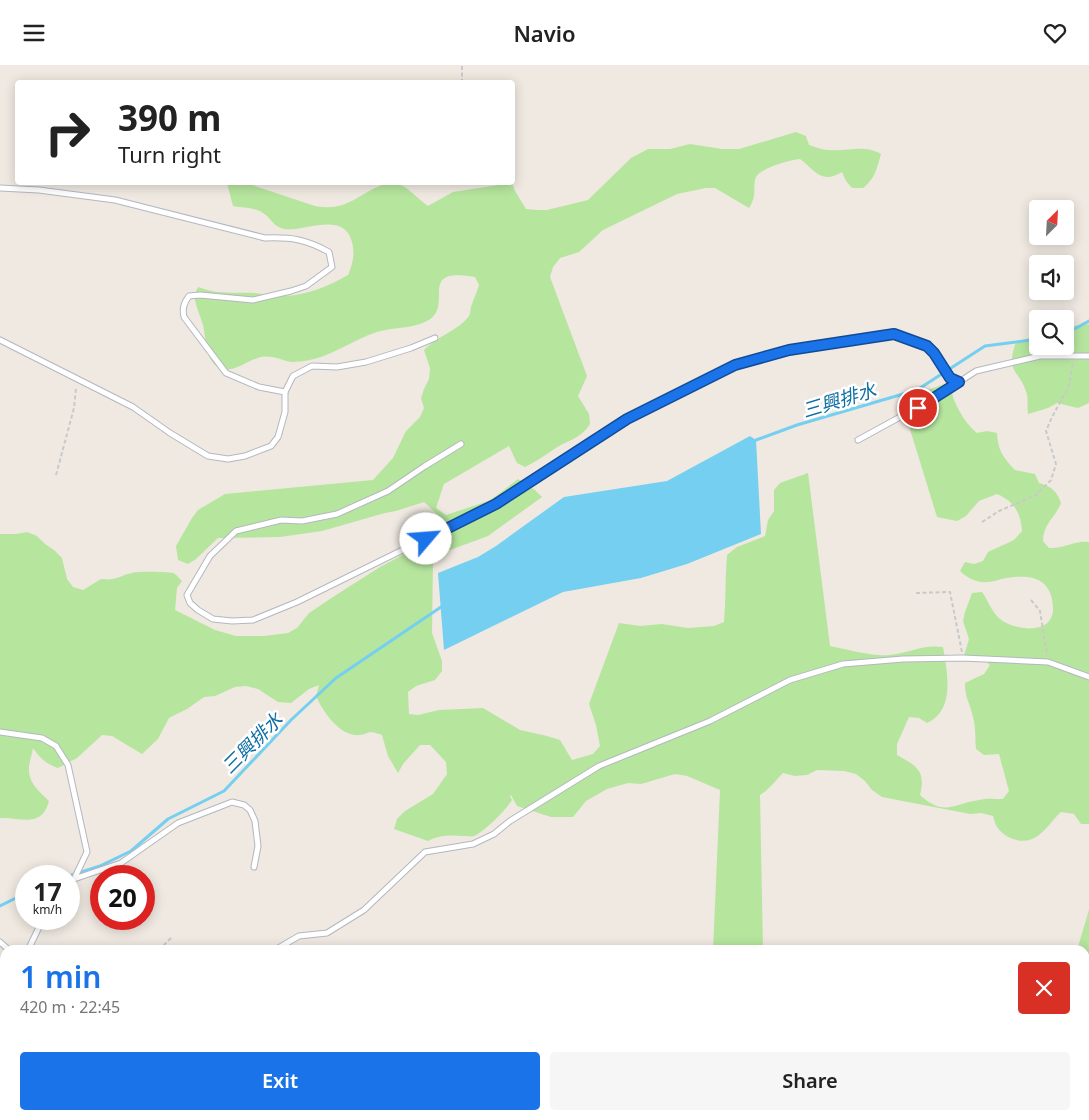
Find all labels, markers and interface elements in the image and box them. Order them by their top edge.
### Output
text: Navio [513,18,576,48]
icon: menu [20,19,48,47]
icon: heart [1041,19,1069,47]
text: 390 m [118,94,221,141]
icon: right [35,100,100,165]
text: Turn right [118,139,221,169]
north arrow [1029,200,1074,245]
map controls [1029,200,1074,355]
button: sound [1029,255,1074,300]
button: search [1029,310,1074,355]
water label: 三興排水 [799,376,880,424]
pin [897,387,939,429]
icon: arrive [904,394,932,422]
position arrow [399,512,451,564]
water label: 三興排水 [216,706,289,779]
speed limit sign: 20 [90,865,155,930]
text: 17 [33,874,62,908]
text: km/h [33,901,62,918]
text: 1 min [20,956,101,997]
button: close [1018,962,1070,1014]
text: 420 m · 22:45 [20,996,120,1018]
button: Exit [20,1052,540,1110]
button: Share [550,1052,1070,1110]

